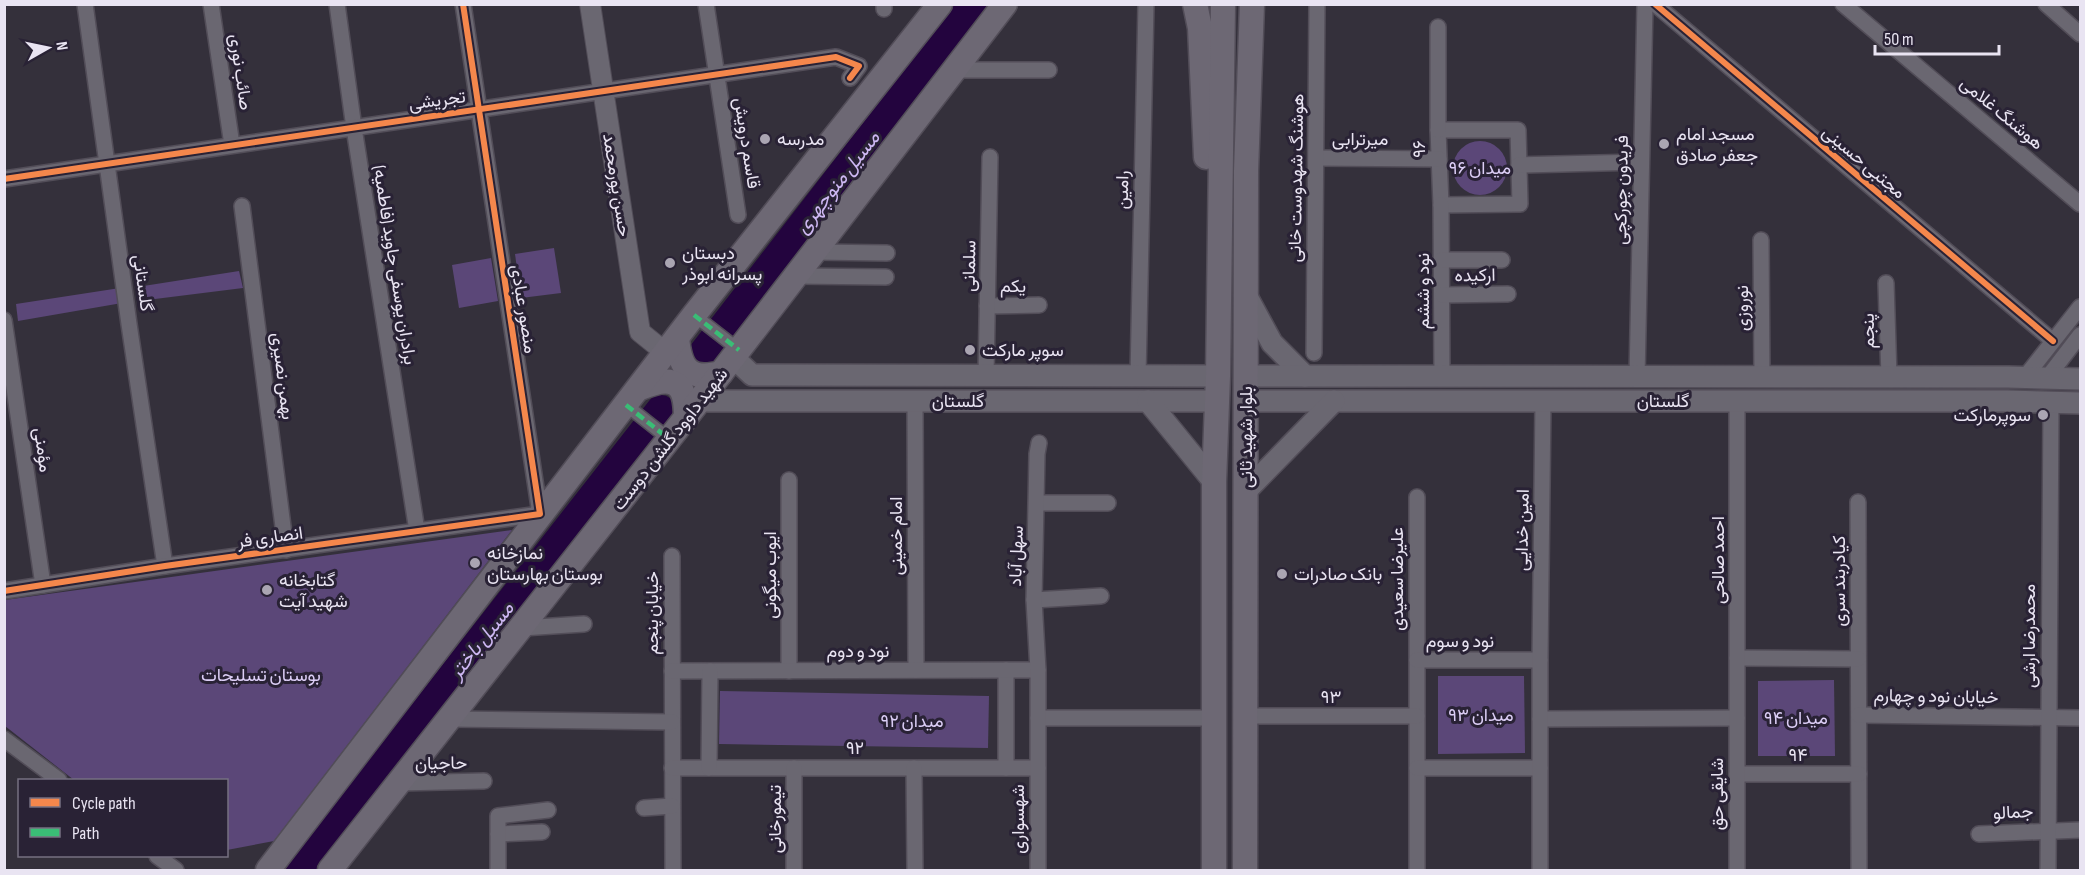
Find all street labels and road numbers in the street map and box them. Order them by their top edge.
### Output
street label: صائب نوری [225,33,256,112]
street label: هوشنگ غلامی [1956,72,2048,154]
street label: تجریشی [407,86,467,115]
street label: هوشنگ شهدوست خانی [1285,93,1308,263]
street label: قاسم درویش [728,96,764,190]
street label: مجتبی حسینی [1818,121,1910,203]
street label: میرترابی [1332,129,1388,150]
street label: حسن پورمحمد [597,132,635,238]
street label: فریدون چورکچی [1610,135,1634,245]
street label: ۹۶ [1409,140,1430,158]
street label: برادران یوسفی جاوید (فاطمیه) [368,164,421,366]
street label: رامین [1112,170,1133,210]
street label: سلمانی [959,240,980,292]
street label: گلستانی [128,253,157,313]
street label: نود و ششم [1413,253,1435,329]
street label: منصور عبادی [506,263,541,355]
street label: ارکیده [1454,265,1496,286]
street label: یکم [1000,276,1026,298]
street label: نوروزی [1732,285,1753,331]
street label: پنجم [1858,313,1880,349]
street label: بهمن نصیری [267,331,298,421]
street label: شهید داوود گلشن دوست [608,364,732,515]
street label: بلوار شهید ثانی [1236,386,1257,488]
street label: گلستان [932,391,984,412]
street label: گلستان [1637,391,1689,412]
street label: مؤمنی [29,426,56,474]
street label: امین خدایی [1511,489,1534,571]
street label: امام خمینی [886,497,908,575]
street label: احمد صالحی [1708,516,1729,604]
street label: انصاری فر [235,522,304,553]
street label: سهل آباد [1005,525,1028,587]
street label: علیرضا سعیدی [1387,527,1408,631]
street label: ایوب میگونی [760,531,781,619]
street label: کیادربند سری [1829,535,1850,627]
street label: خیابان پنجم [642,571,664,655]
street label: محمدرضا ارشی [2019,584,2040,688]
street label: نود و سوم [1426,631,1494,653]
street label: نود و دوم [827,641,889,663]
street label: خیابان نود و چهارم [1873,685,1999,709]
street label: ۹۳ [1321,687,1341,708]
street label: ۹۲ [846,738,864,759]
street label: ۹۴ [1789,745,1807,766]
street label: حاجیان [415,753,467,774]
street label: شایقی حق [1707,758,1728,830]
street label: شهسواری [1008,784,1029,854]
street label: تیمورخانی [765,785,786,853]
street label: جمالو [1992,801,2034,824]

